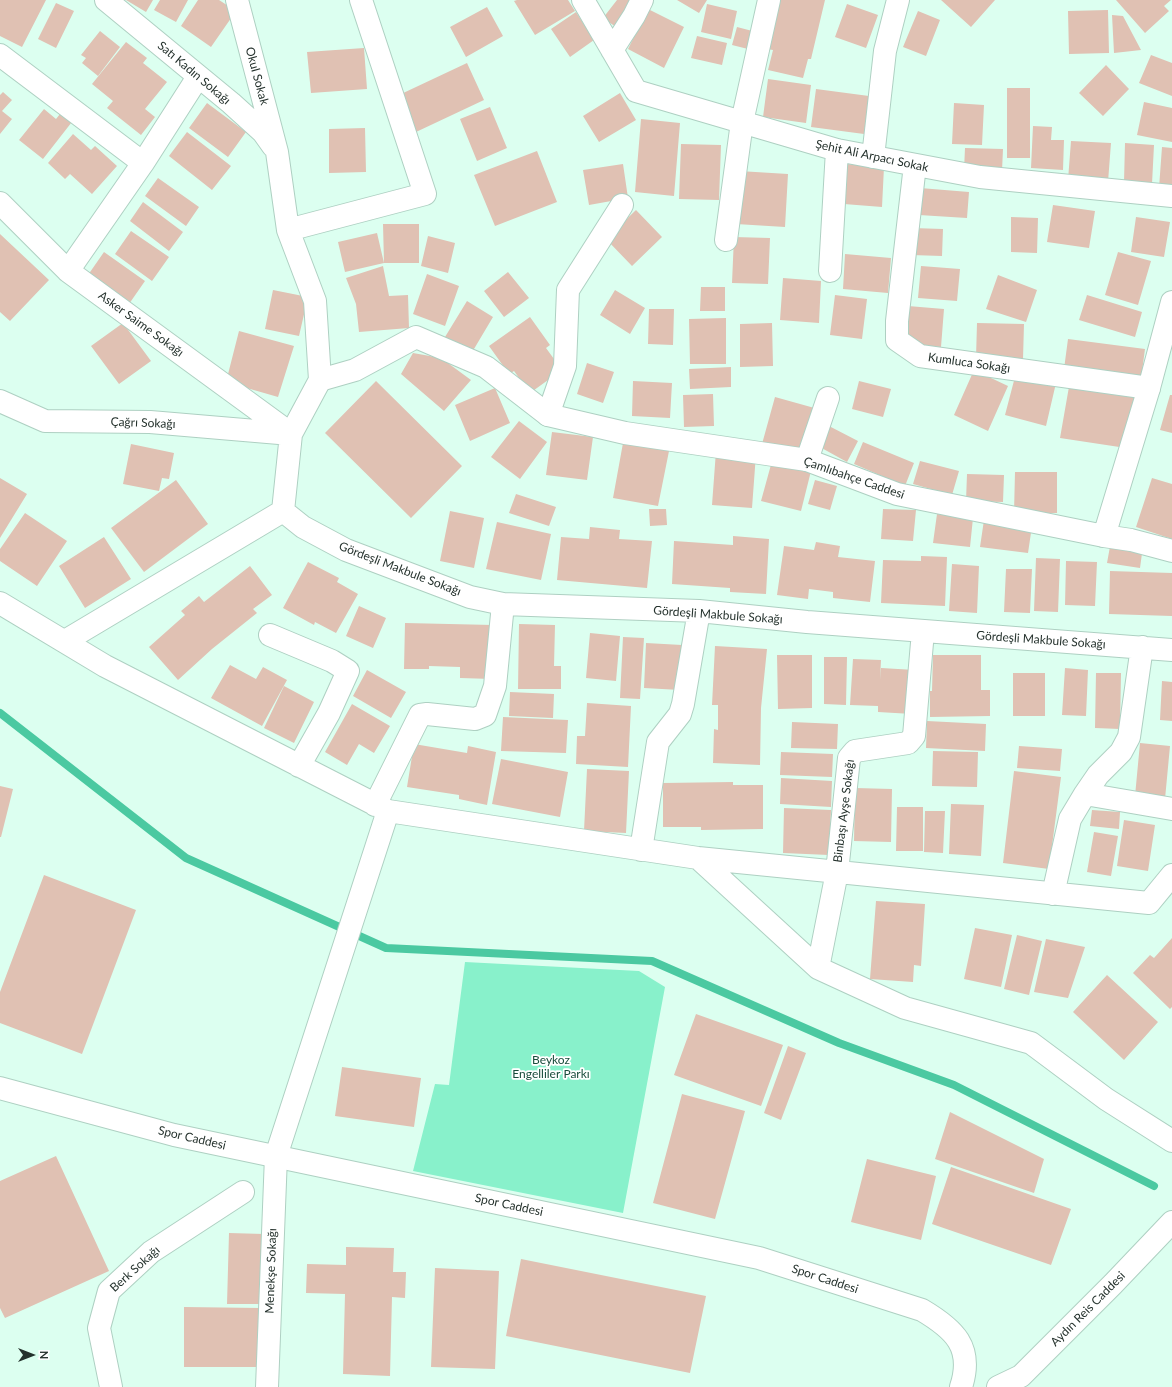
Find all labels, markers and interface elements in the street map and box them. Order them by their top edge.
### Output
street label: Satı Kadın Sokağı [155,38,233,108]
street label: Okul Sokak [242,45,272,107]
street label: Şehit Ali Arpacı Sokak [814,137,930,175]
street label: Asker Saime Sokağı [96,288,186,360]
street label: Kumluca Sokağı [927,350,1011,376]
street label: Çağrı Sokağı [110,415,176,431]
street label: Çamlıbahçe Caddesi [802,454,906,502]
street label: Gördeşli Makbule Sokağı [337,539,463,599]
street label: Gördeşli Makbule Sokağı [653,603,783,627]
street label: Gördeşli Makbule Sokağı [976,628,1106,652]
street label: Binbaşı Ayşe Sokağı [831,759,857,863]
park label: Beykoz Engelliler Parkı [512,1053,590,1081]
street label: Spor Caddesi [157,1123,227,1153]
street label: Spor Caddesi [474,1191,544,1219]
street label: Menekşe Sokağı [262,1228,280,1314]
street label: Berk Sokağı [107,1243,163,1295]
street label: Spor Caddesi [790,1261,860,1297]
street label: Aydın Reis Caddesi [1048,1269,1128,1349]
north arrow [12,1335,52,1375]
text: N [38,1351,51,1359]

